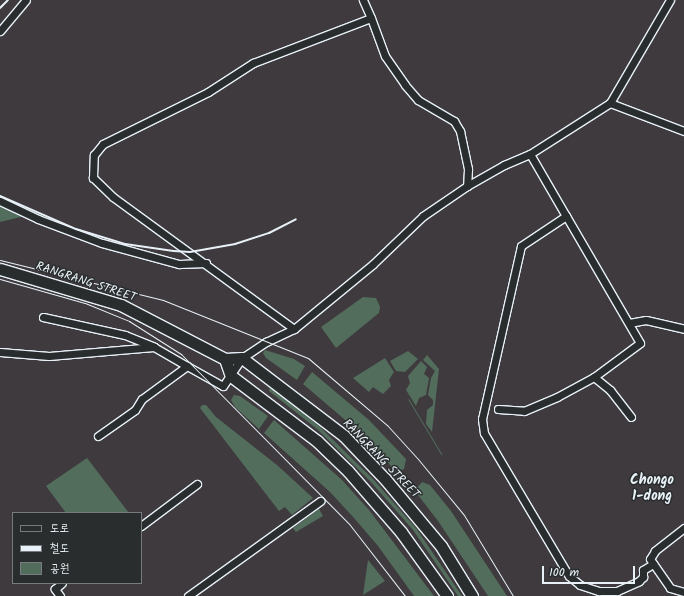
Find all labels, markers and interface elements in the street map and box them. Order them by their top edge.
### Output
street label: RANGRANG STREET [34,259,138,305]
street label: RANGRANG STREET [339,416,423,502]
district label: Chongo 1-dong [630,472,674,504]
legend [12,512,142,584]
text: 도로 [50,519,69,538]
text: 철도 [50,539,69,558]
scale bar [544,558,637,584]
text: 공원 [50,559,69,578]
text: 100 m [549,563,579,582]

